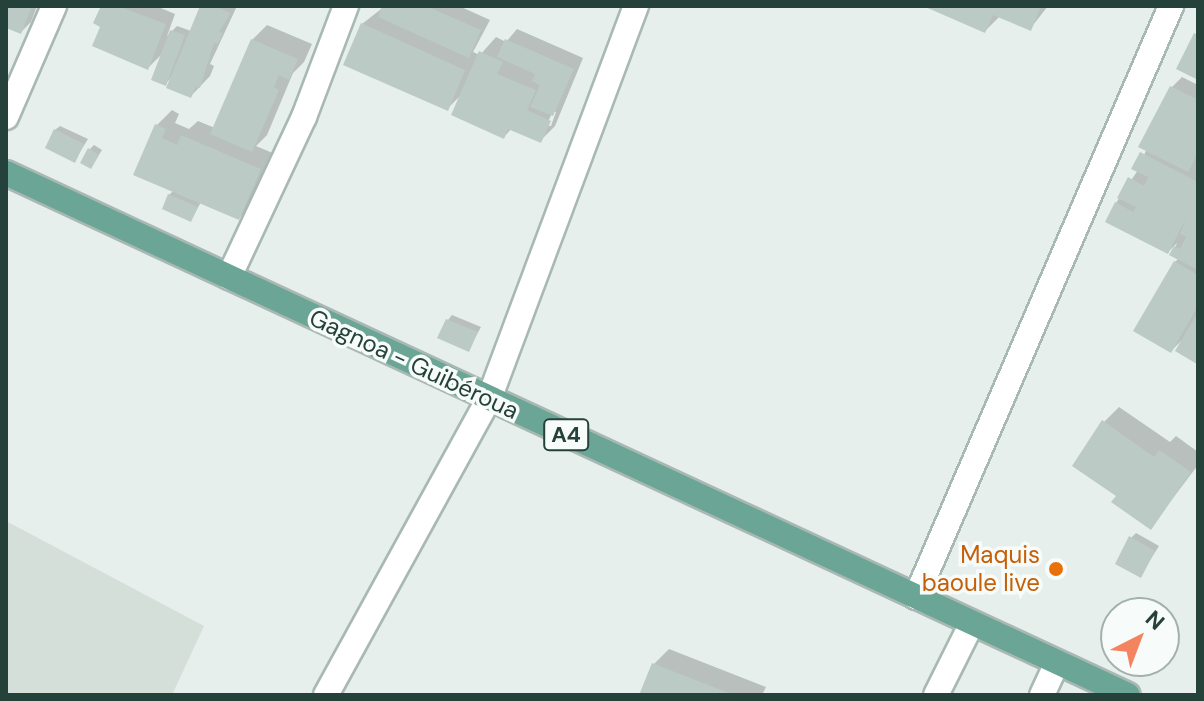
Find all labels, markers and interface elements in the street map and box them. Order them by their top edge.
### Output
street label: Gagnoa - Guibéroua [305,303,523,425]
road number: A4 [542,417,590,453]
place label: Maquis baoule live [922,541,1040,597]
marker: Maquis baoule live [1047,560,1065,578]
north arrow [1100,597,1180,677]
text: N [1139,604,1171,636]

